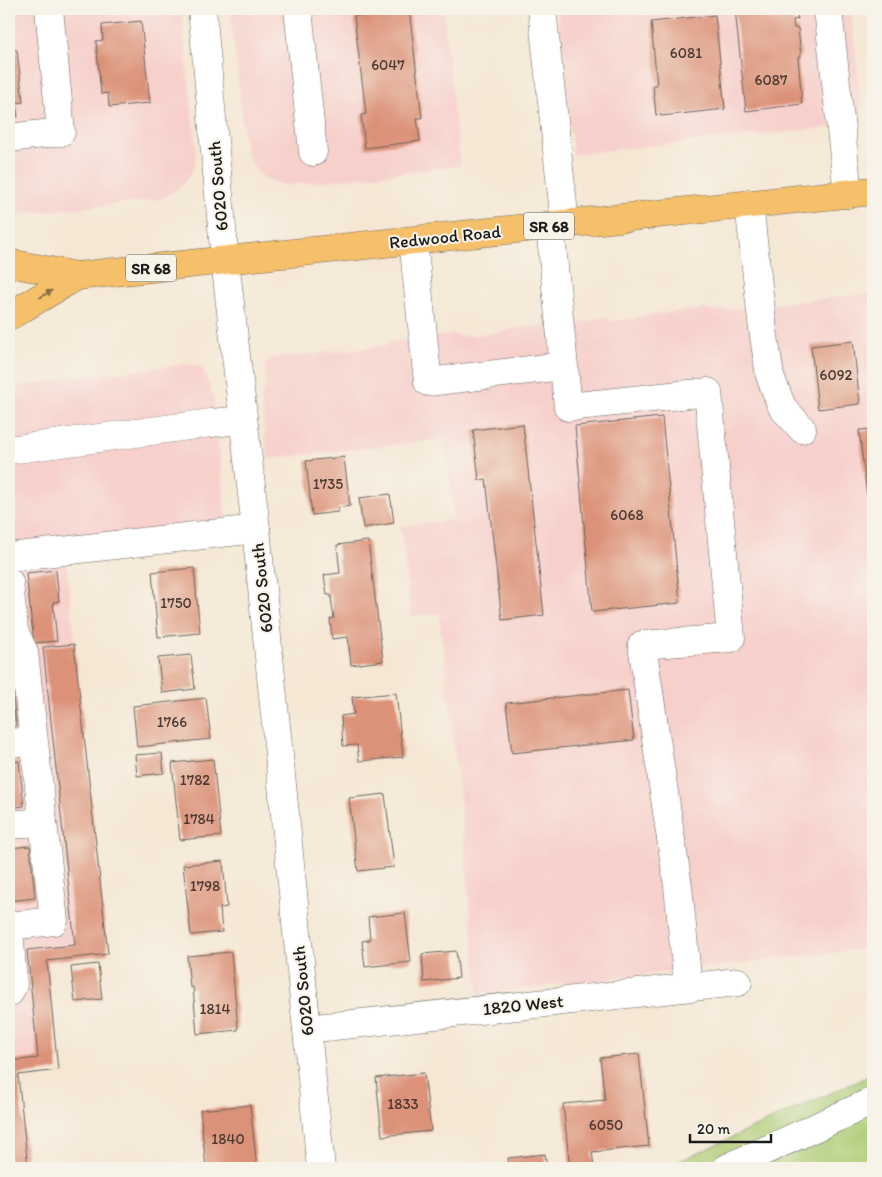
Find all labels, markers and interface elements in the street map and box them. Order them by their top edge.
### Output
house number: 6081 [670,44,702,62]
house number: 6047 [371,56,405,74]
house number: 6087 [755,71,788,89]
street label: 6020 South [203,140,233,232]
road number: SR 68 [524,212,574,240]
street label: Redwood Road [388,220,502,254]
road number: SR 68 [126,254,176,282]
one-way arrow [40,290,53,299]
house number: 6092 [820,366,853,384]
house number: 1735 [313,475,343,493]
house number: 6068 [610,506,644,524]
street label: 6020 South [246,542,278,634]
house number: 1750 [160,594,192,612]
house number: 1766 [157,713,187,731]
house number: 1782 [180,771,210,789]
house number: 1784 [183,810,215,828]
house number: 1798 [190,877,220,895]
street label: 6020 South [287,945,319,1037]
street label: 1820 West [482,990,565,1020]
house number: 1814 [199,1000,231,1018]
house number: 1833 [387,1095,419,1113]
scale bar [690,1112,771,1144]
house number: 6050 [589,1116,623,1134]
text: 20 m [697,1120,731,1138]
house number: 1840 [211,1130,245,1148]

